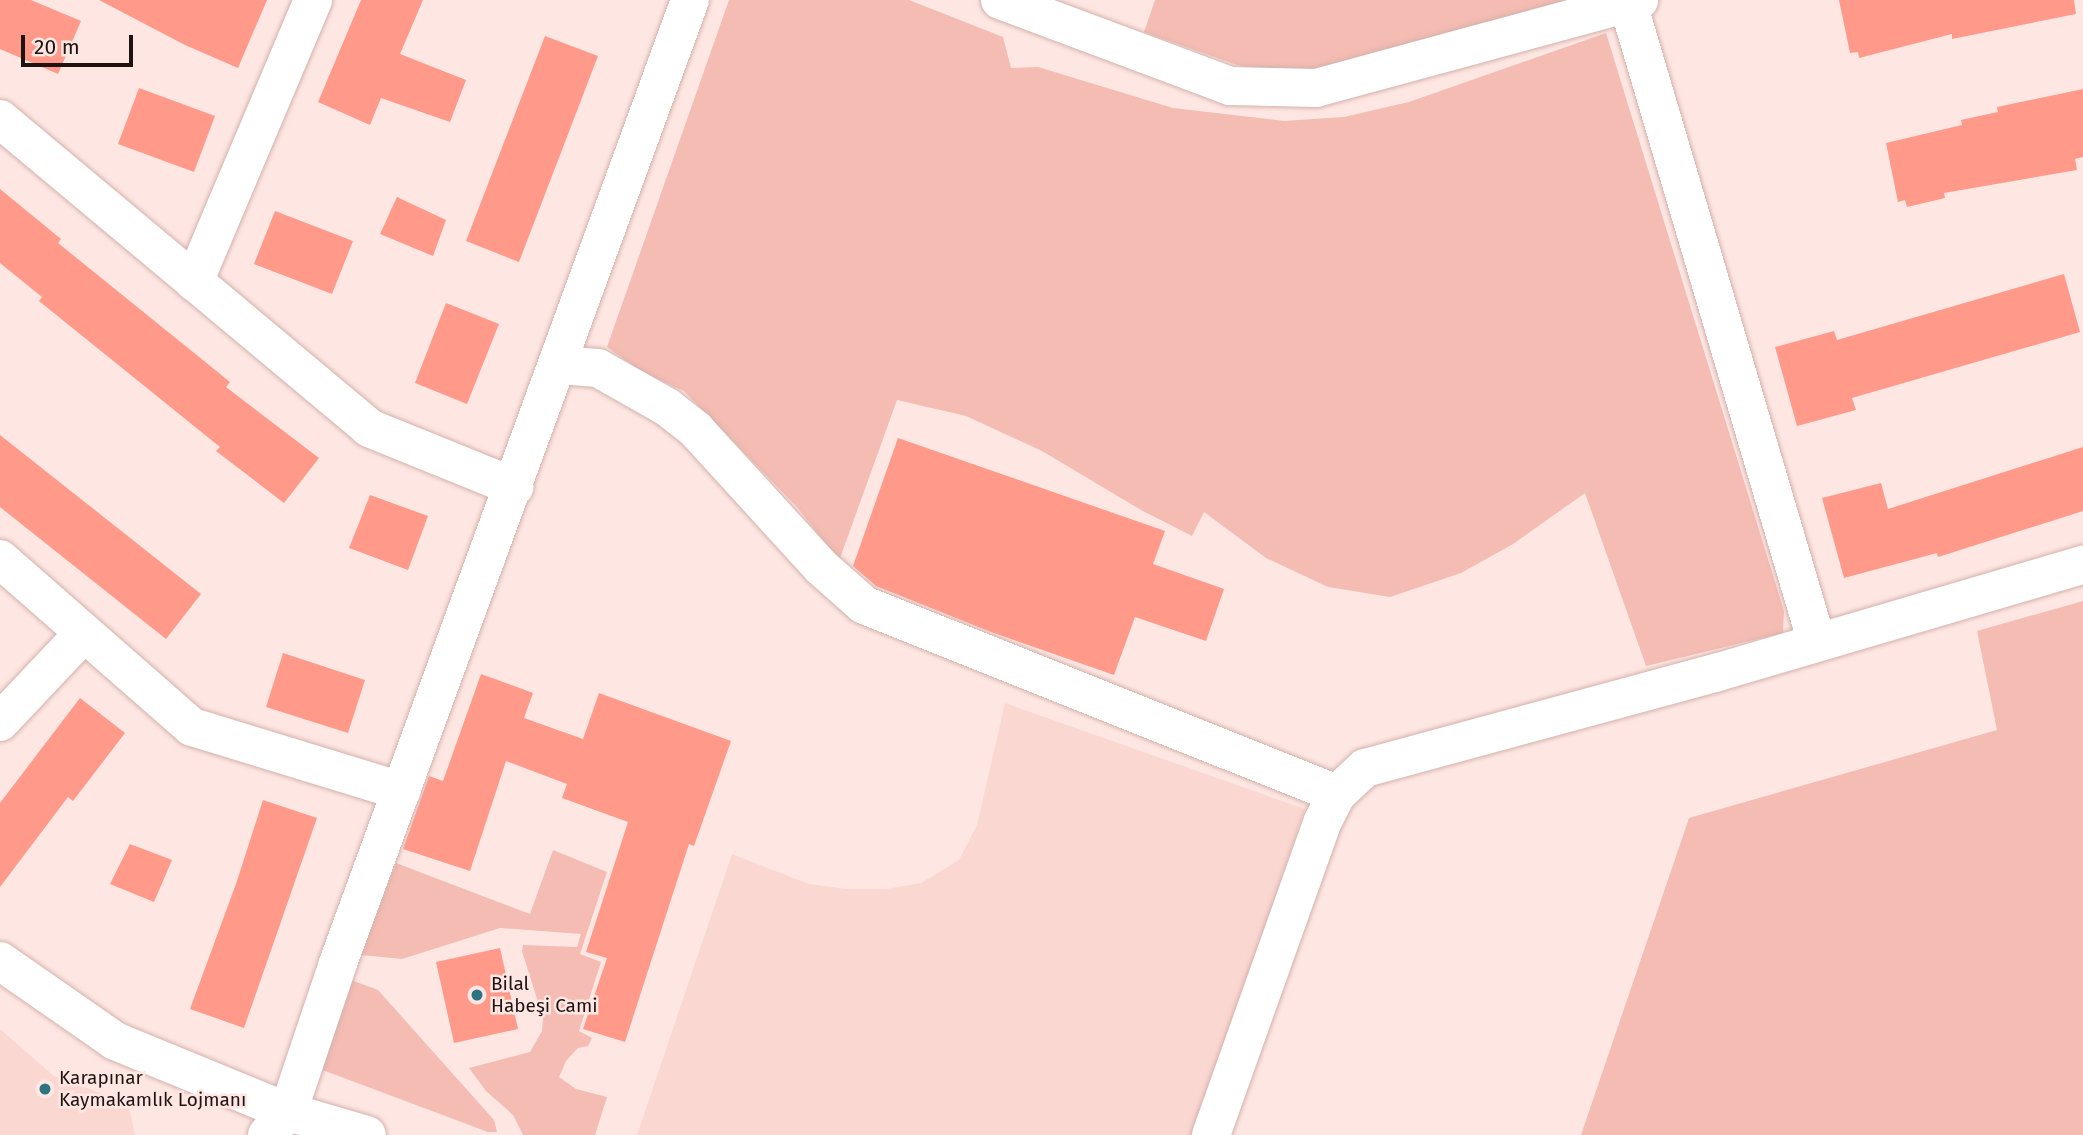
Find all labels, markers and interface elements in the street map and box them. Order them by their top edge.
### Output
scale bar [24,21,136,65]
text: 20 m [34,34,80,60]
place label: Bilal Habeşi Cami [491,973,598,1017]
marker: Bilal Habeşi Cami [469,987,485,1003]
place label: Karapınar Kaymakamlık Lojmanı [59,1067,246,1111]
marker: Karapınar Kaymakamlık Lojmanı [37,1081,53,1097]

